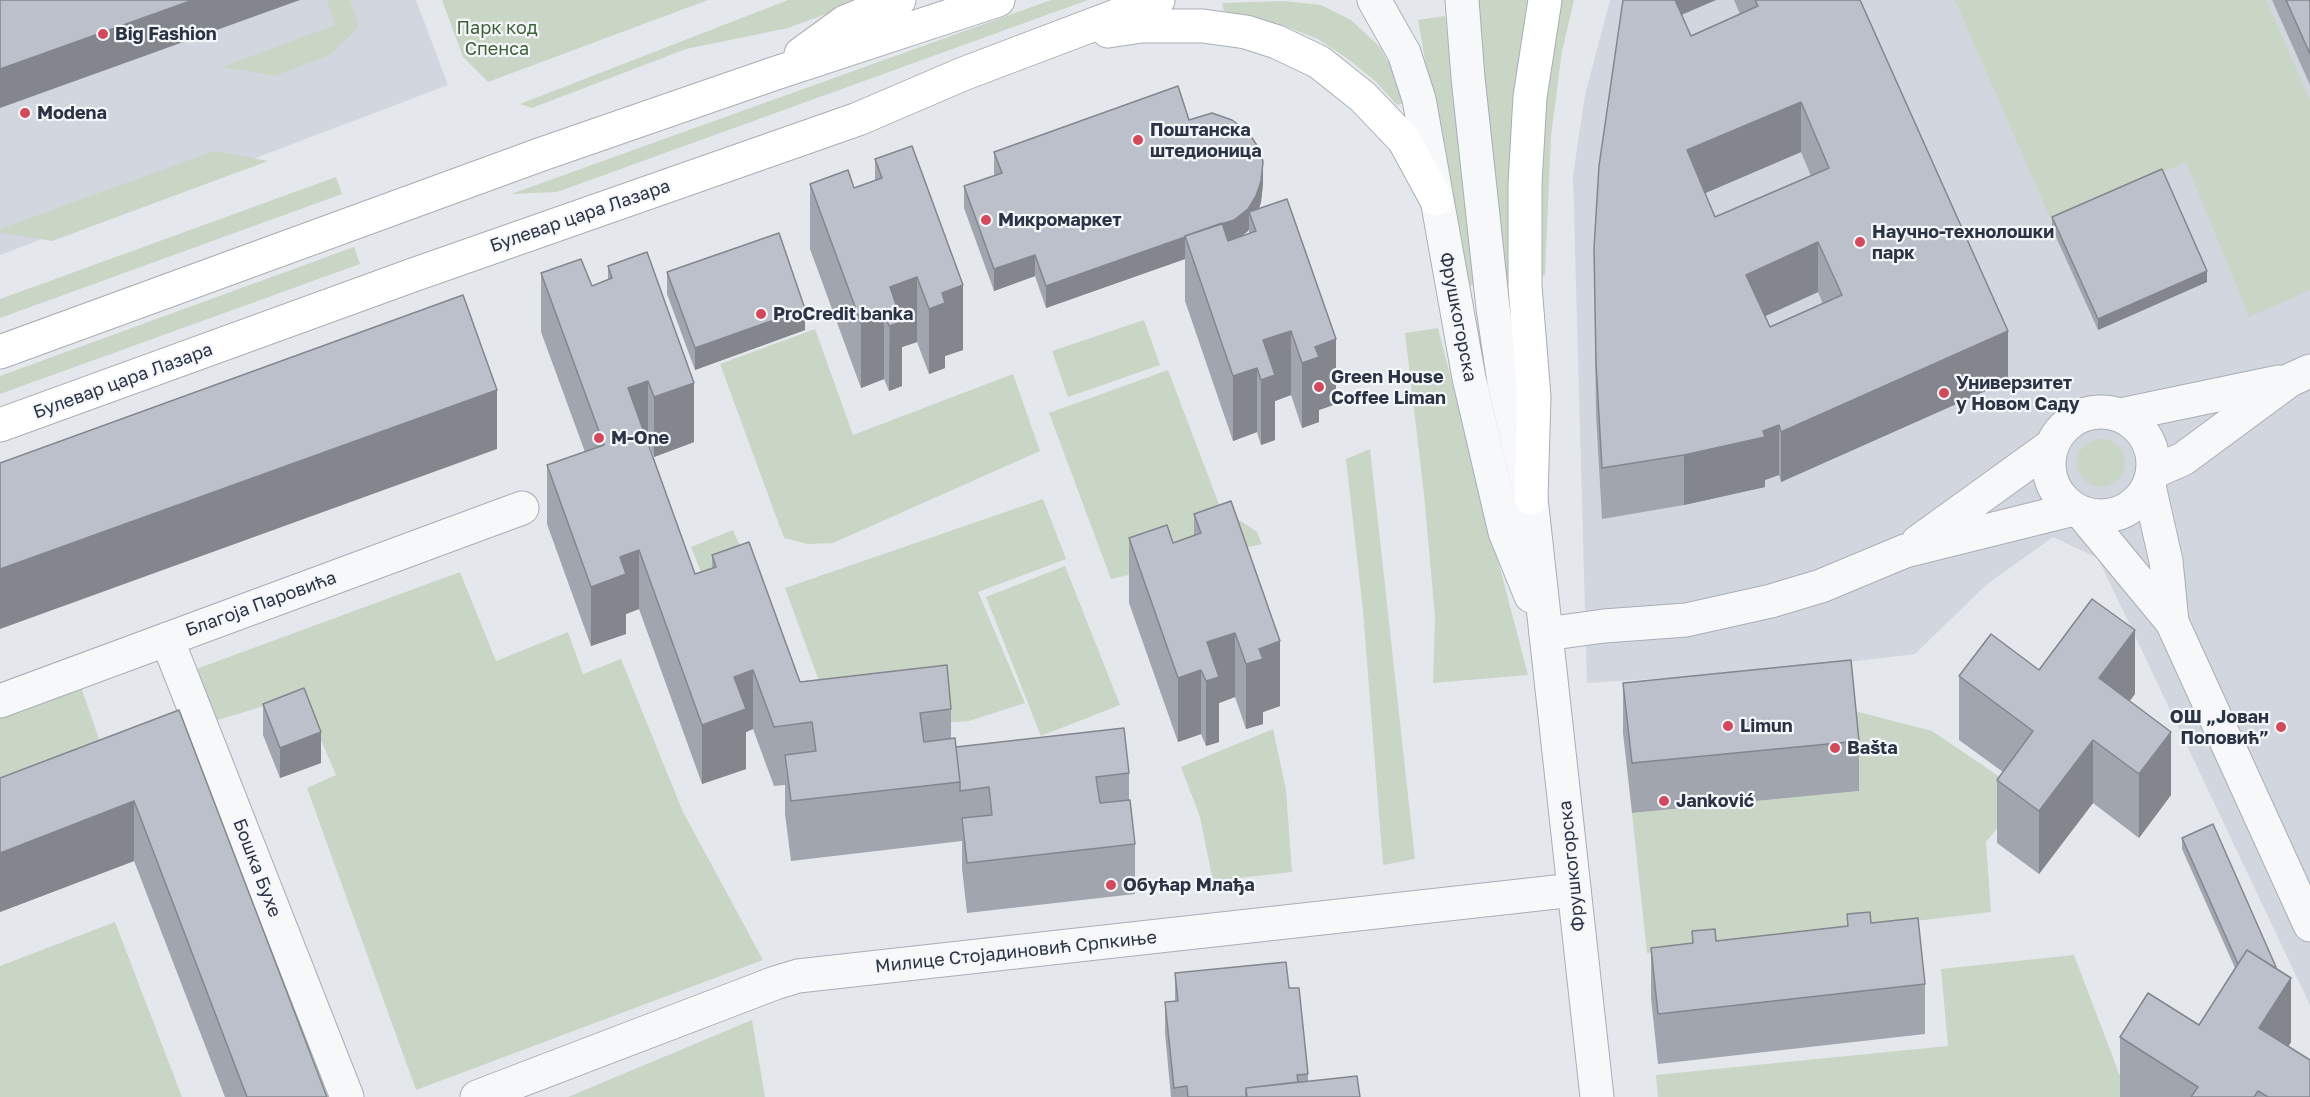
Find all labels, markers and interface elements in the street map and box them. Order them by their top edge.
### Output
park label: Парк код Спенса [456,17,538,60]
place label: Big Fashion [115,23,217,45]
marker: Big Fashion [96,27,110,41]
place label: Modena [37,102,107,124]
marker: Modena [18,106,32,120]
place label: Поштанска штедионица [1150,119,1262,162]
marker: Поштанска штедионица [1131,133,1145,147]
street label: Булевар цара Лазара [487,175,673,257]
place label: Микромаркет [998,209,1122,231]
marker: Микромаркет [979,213,993,227]
place label: Научно-технолошки парк [1872,221,2054,264]
marker: Научно-технолошки парк [1853,235,1867,249]
street label: Фрушкогорска [1435,250,1481,384]
place label: ProCredit banka [773,303,914,325]
marker: ProCredit banka [754,307,768,321]
street label: Булевар цара Лазара [30,338,216,424]
place label: Green House Coffee Liman [1331,366,1446,409]
place label: Универзитет у Новом Саду [1956,372,2079,415]
marker: Green House Coffee Liman [1312,380,1326,394]
marker: Универзитет у Новом Саду [1937,386,1951,400]
place label: M-One [611,427,669,449]
marker: M-One [592,431,606,445]
street label: Благоја Паровића [183,567,339,641]
place label: ОШ „Јован Поповић” [2170,706,2269,748]
place label: Limun [1740,715,1793,737]
marker: Limun [1721,719,1735,733]
marker: ОШ „Јован Поповић” [2274,720,2288,734]
place label: Bašta [1847,737,1898,759]
marker: Bašta [1828,741,1842,755]
place label: Janković [1676,790,1754,812]
marker: Janković [1657,794,1671,808]
street label: Фрушкогорска [1554,799,1590,933]
street label: Бошка Бухе [228,816,286,920]
place label: Обућар Млађа [1123,874,1255,896]
marker: Обућар Млађа [1104,878,1118,892]
street label: Милице Стојадиновић Српкиње [874,926,1158,978]

